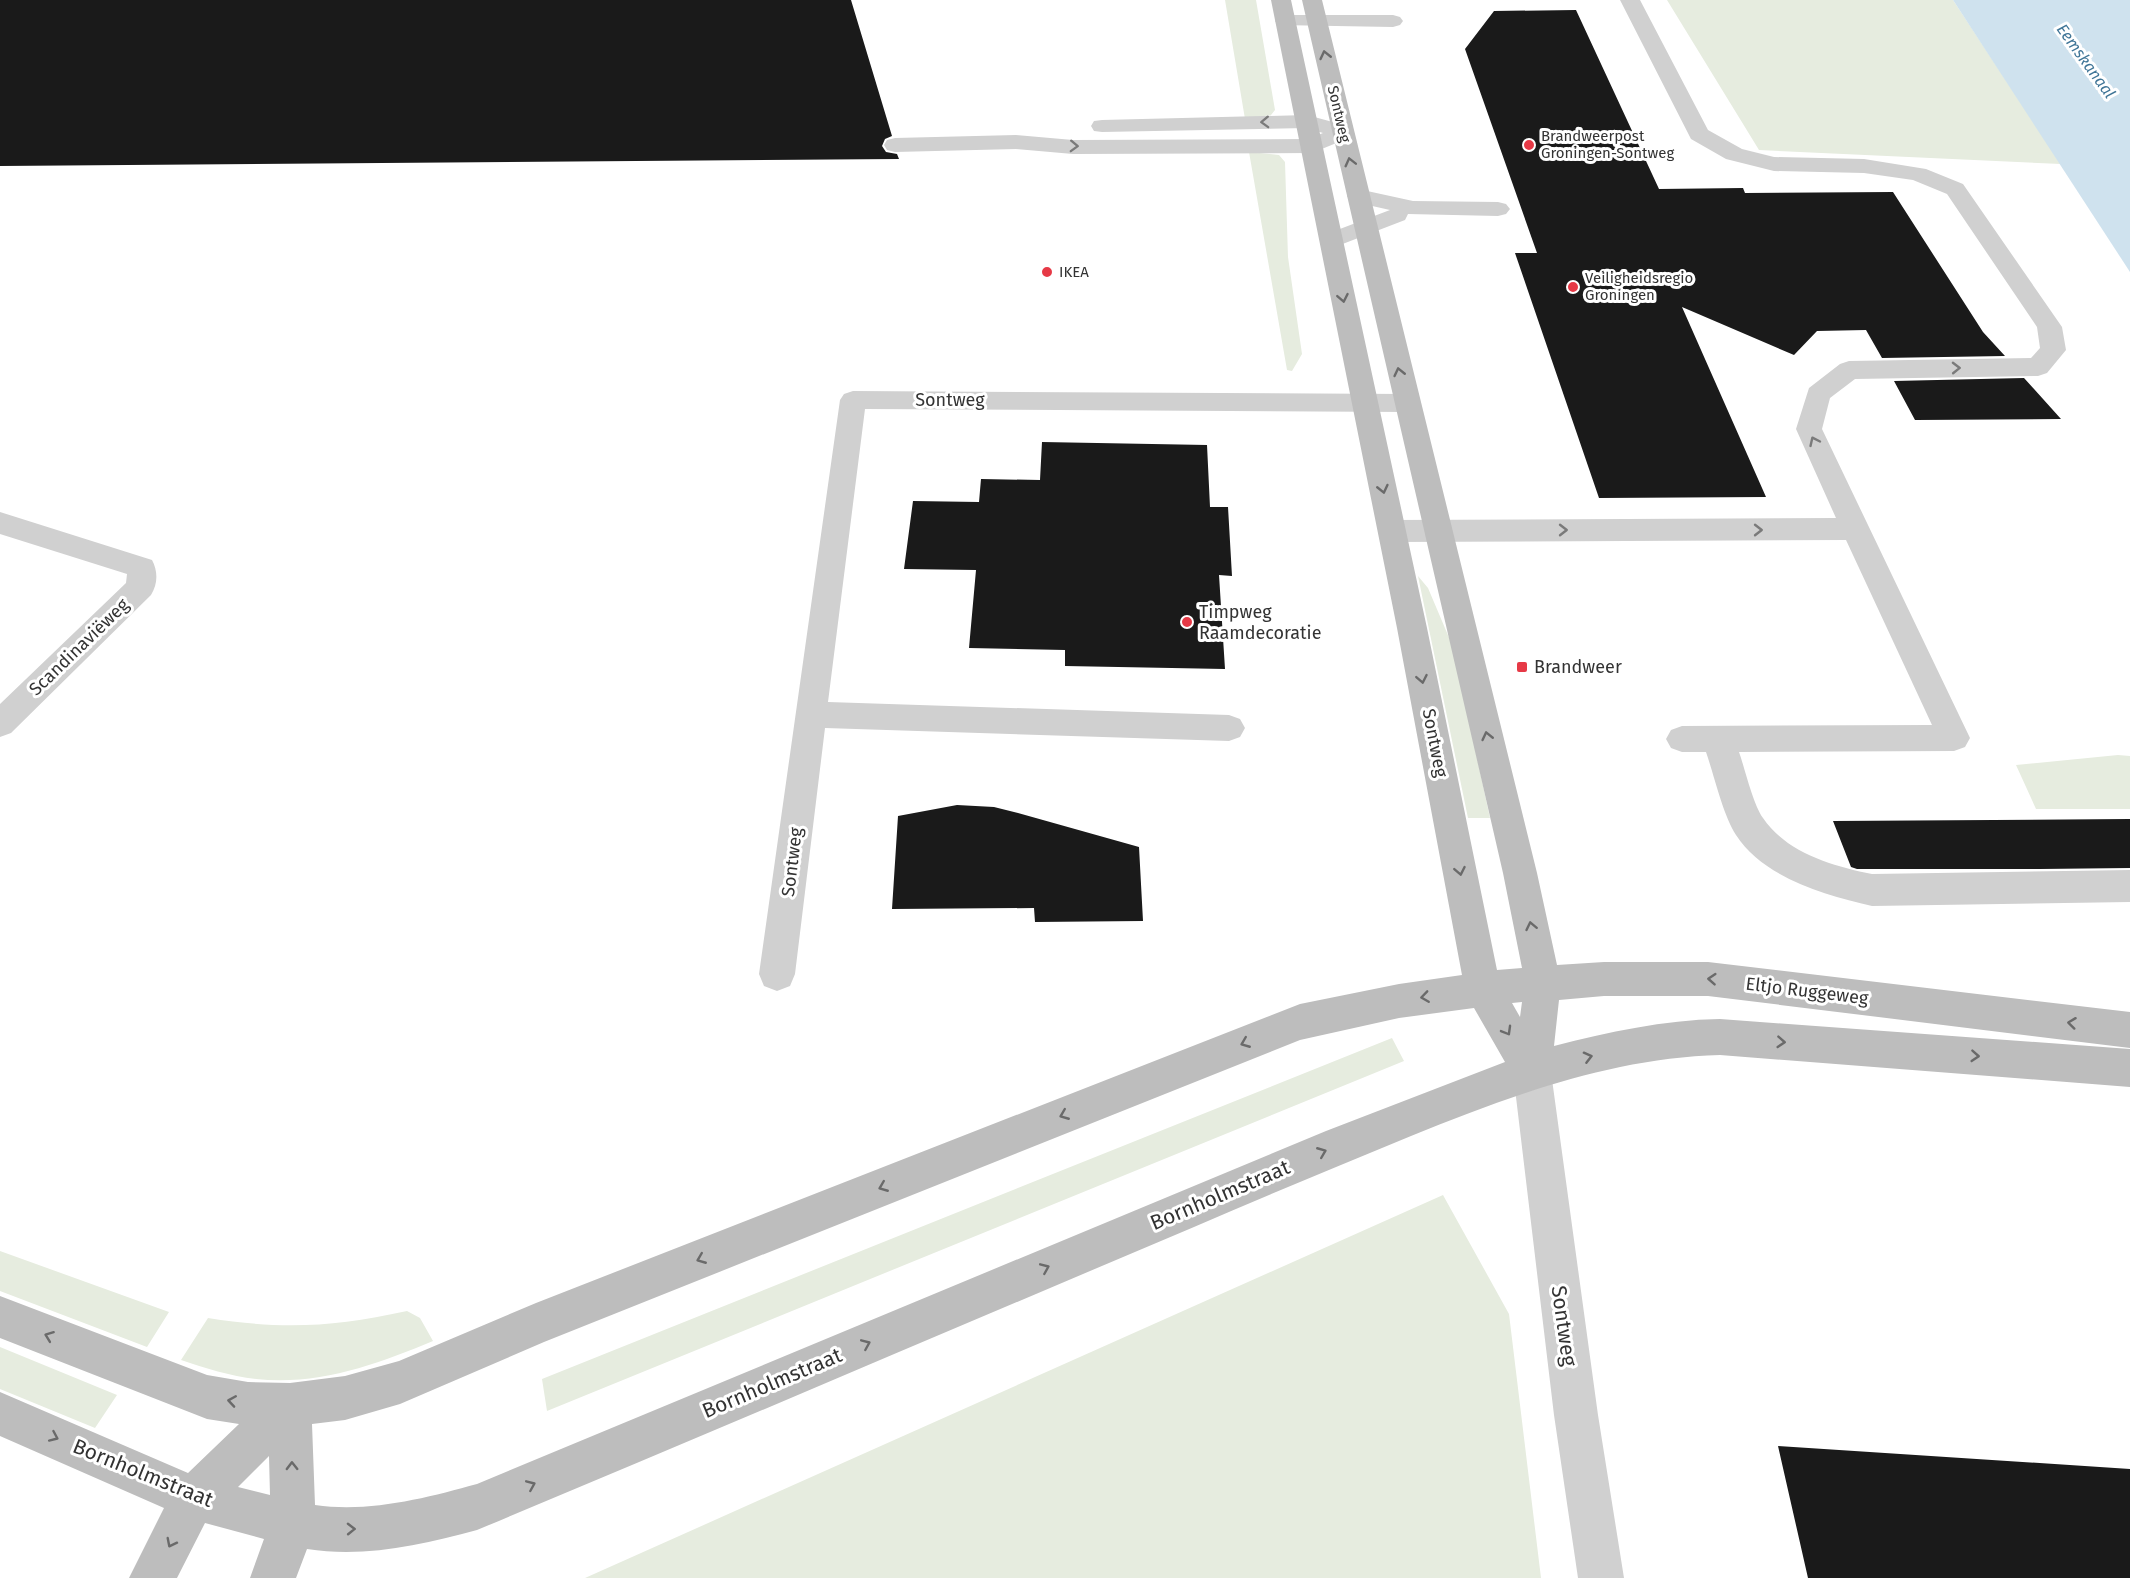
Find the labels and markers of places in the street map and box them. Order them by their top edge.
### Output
place label: Brandweerpost Groningen-Sontweg [1541,127,1674,162]
marker: Brandweerpost Groningen-Sontweg [1522,138,1536,152]
place label: IKEA [1059,263,1089,281]
marker: IKEA [1040,265,1054,279]
place label: Veiligheidsregio Groningen [1585,269,1693,304]
marker: Veiligheidsregio Groningen [1566,280,1580,294]
place label: Timpweg Raamdecoratie [1199,601,1321,644]
marker: Timpweg Raamdecoratie [1180,615,1194,629]
place label: Brandweer [1534,656,1622,678]
marker: Brandweer [1515,660,1529,674]

